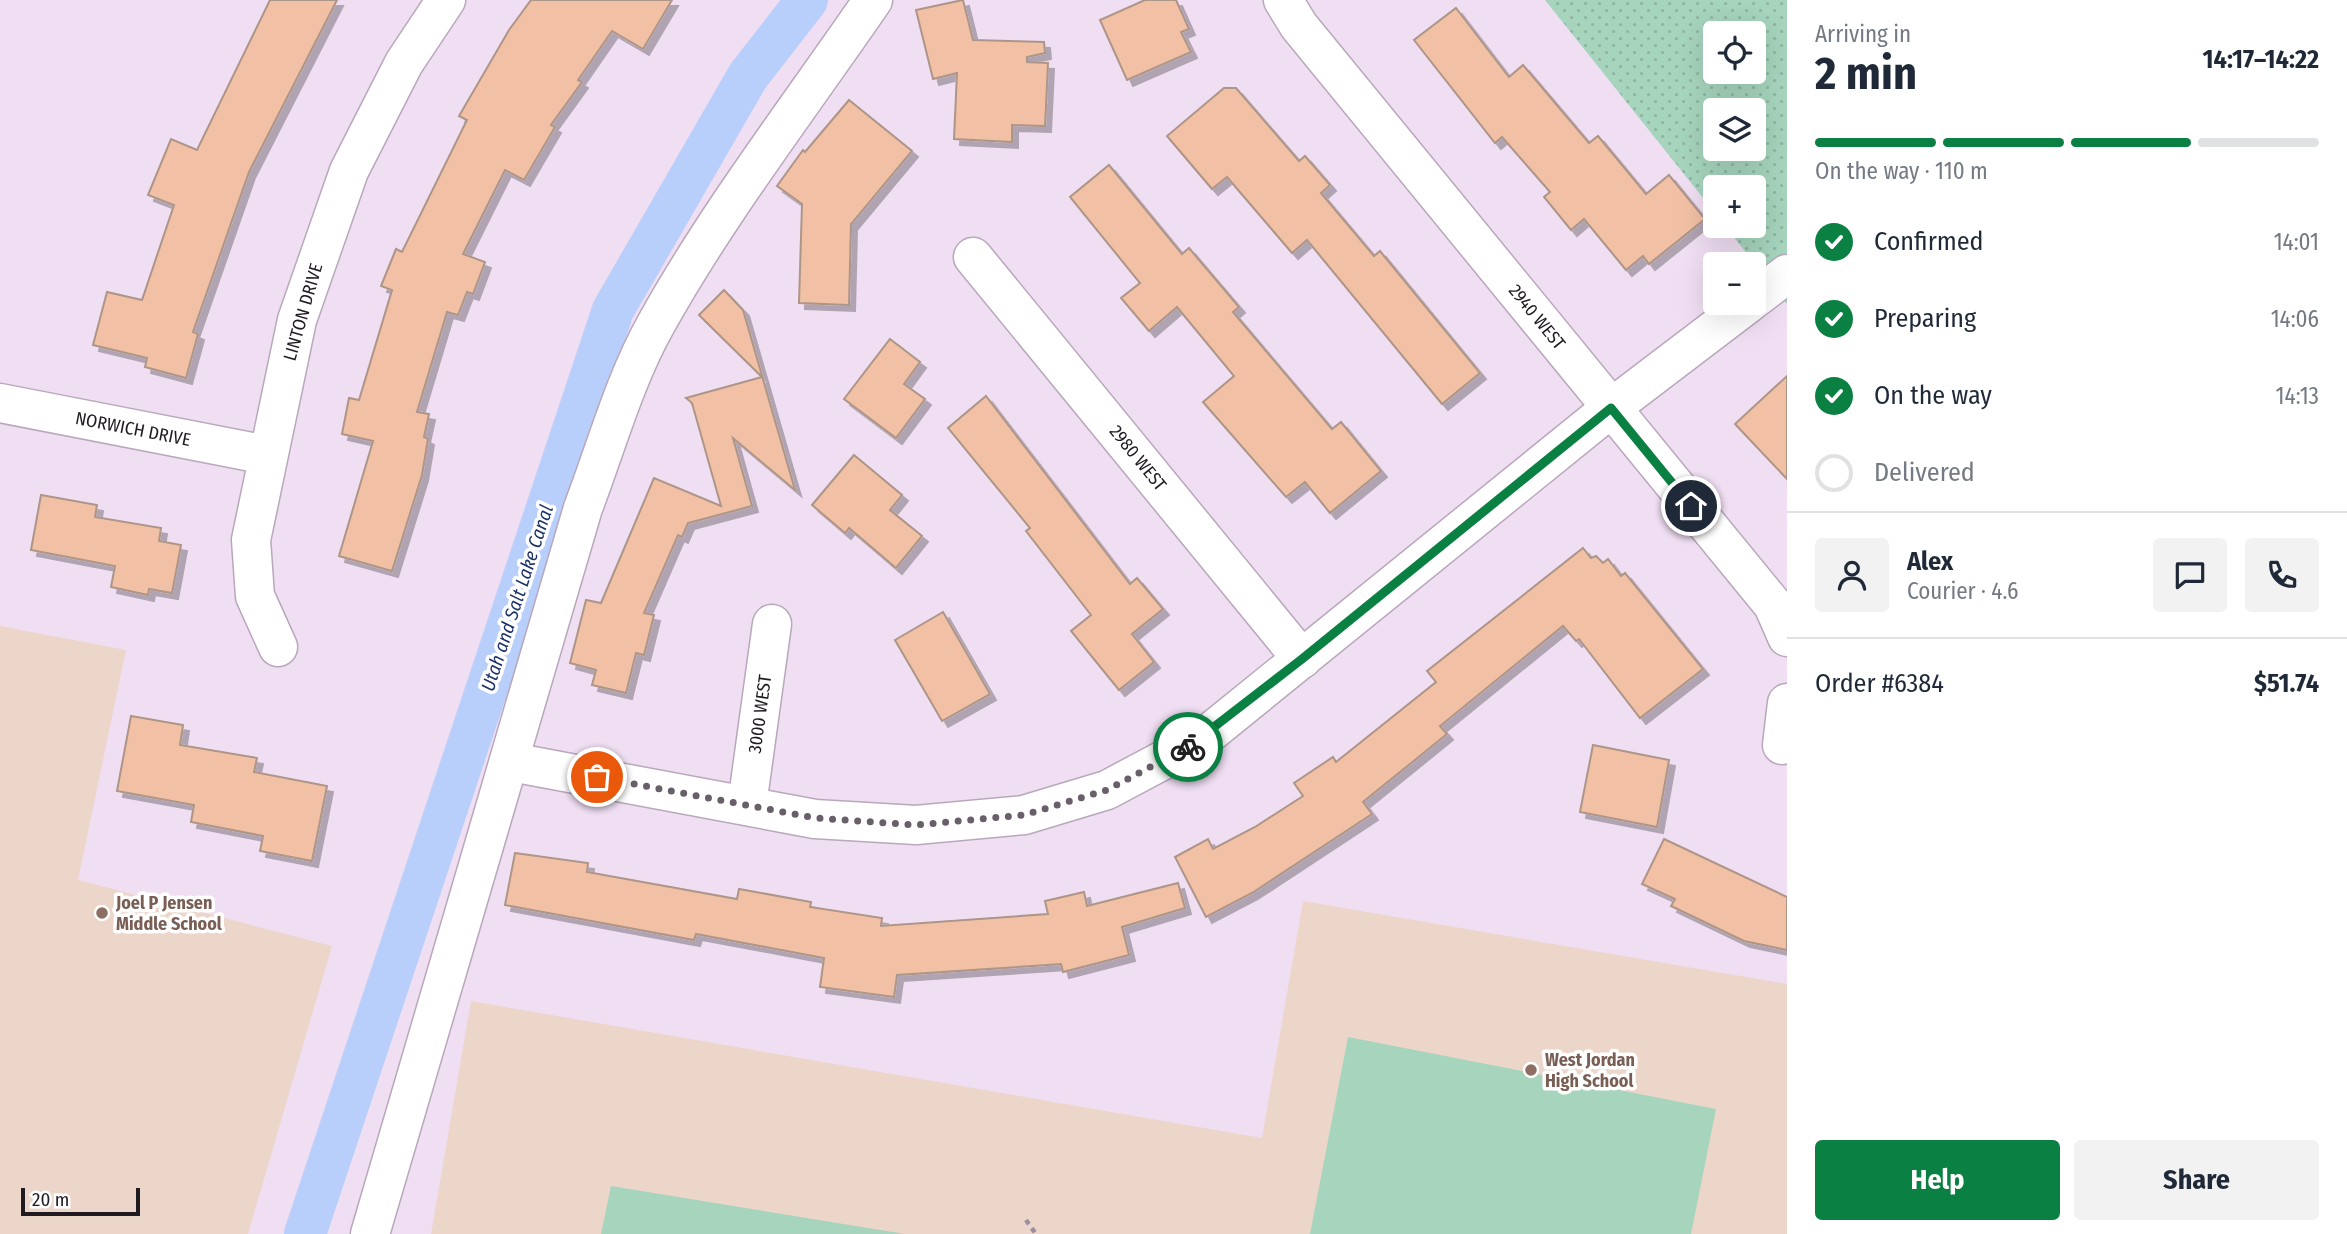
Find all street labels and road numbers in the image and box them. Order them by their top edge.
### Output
street label: LINTON DRIVE [279,261,327,363]
street label: 2940 WEST [1504,280,1570,354]
street label: NORWICH DRIVE [73,407,193,451]
street label: 2980 WEST [1105,421,1171,496]
street label: 3000 WEST [744,673,776,755]

